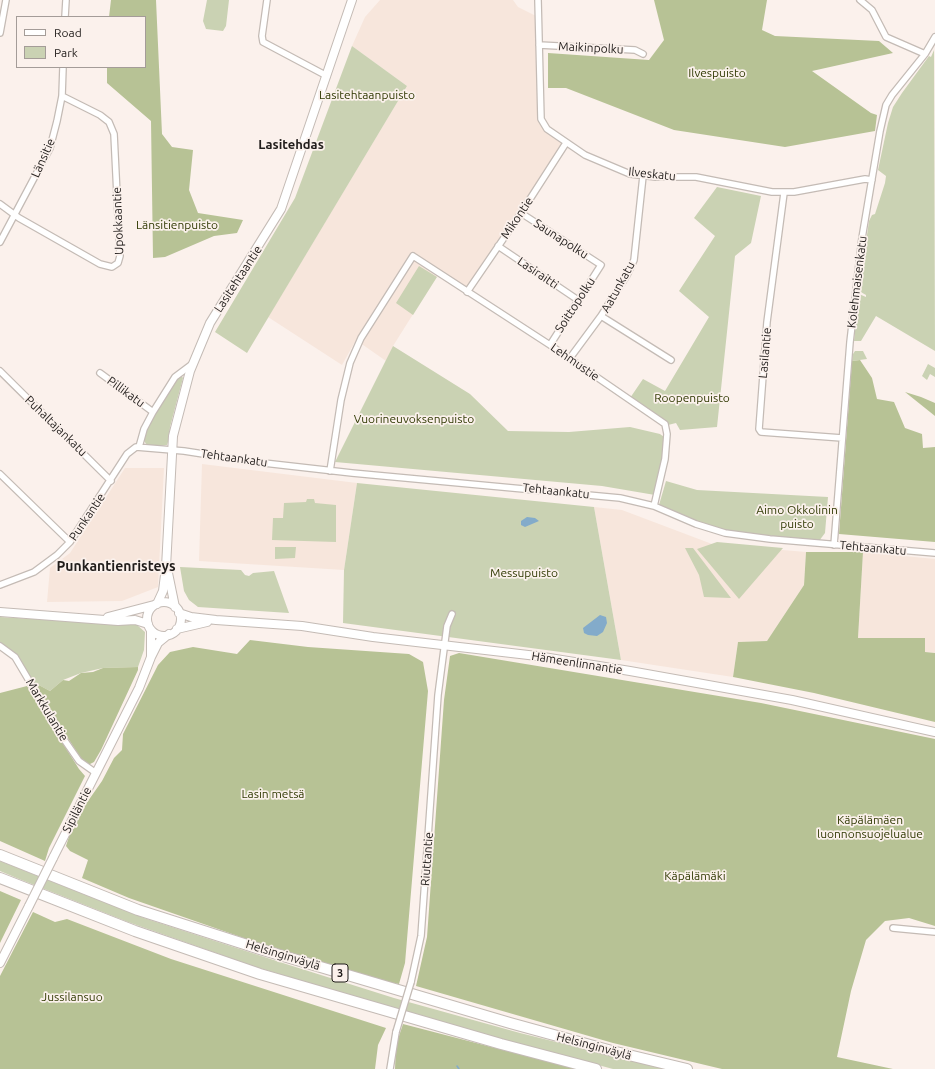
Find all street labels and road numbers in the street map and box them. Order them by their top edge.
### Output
street label: Maikinpolku [558,39,624,57]
street label: Länsitie [28,136,58,180]
street label: Ilveskatu [628,164,676,184]
street label: Upokkaantie [110,187,126,255]
street label: Mikontie [498,194,536,242]
street label: Saunapolku [531,216,591,262]
street label: Kolehmaisenkatu [844,235,870,329]
street label: Lasitehtaantie [211,243,265,315]
street label: Lasiraitti [515,254,561,292]
street label: Aatunkatu [598,259,638,315]
street label: Soittopolku [552,275,598,335]
street label: Lasilantie [756,327,774,379]
street label: Lehmustie [548,340,602,384]
street label: Pillikatu [104,374,148,410]
street label: Puhaltajankatu [22,393,90,459]
street label: Tehtaankatu [200,446,268,470]
street label: Tehtaankatu [522,480,590,502]
street label: Punkantie [66,491,108,543]
street label: Tehtaankatu [839,538,907,558]
street label: Hämeenlinnantie [530,649,624,677]
street label: Markkulantie [23,676,71,744]
street label: Sipiläntie [59,785,95,835]
street label: Riuttantie [418,832,436,886]
street label: Helsinginväylä [244,937,322,973]
road number: 3 [332,964,348,982]
street label: Helsinginväylä [555,1029,633,1063]

